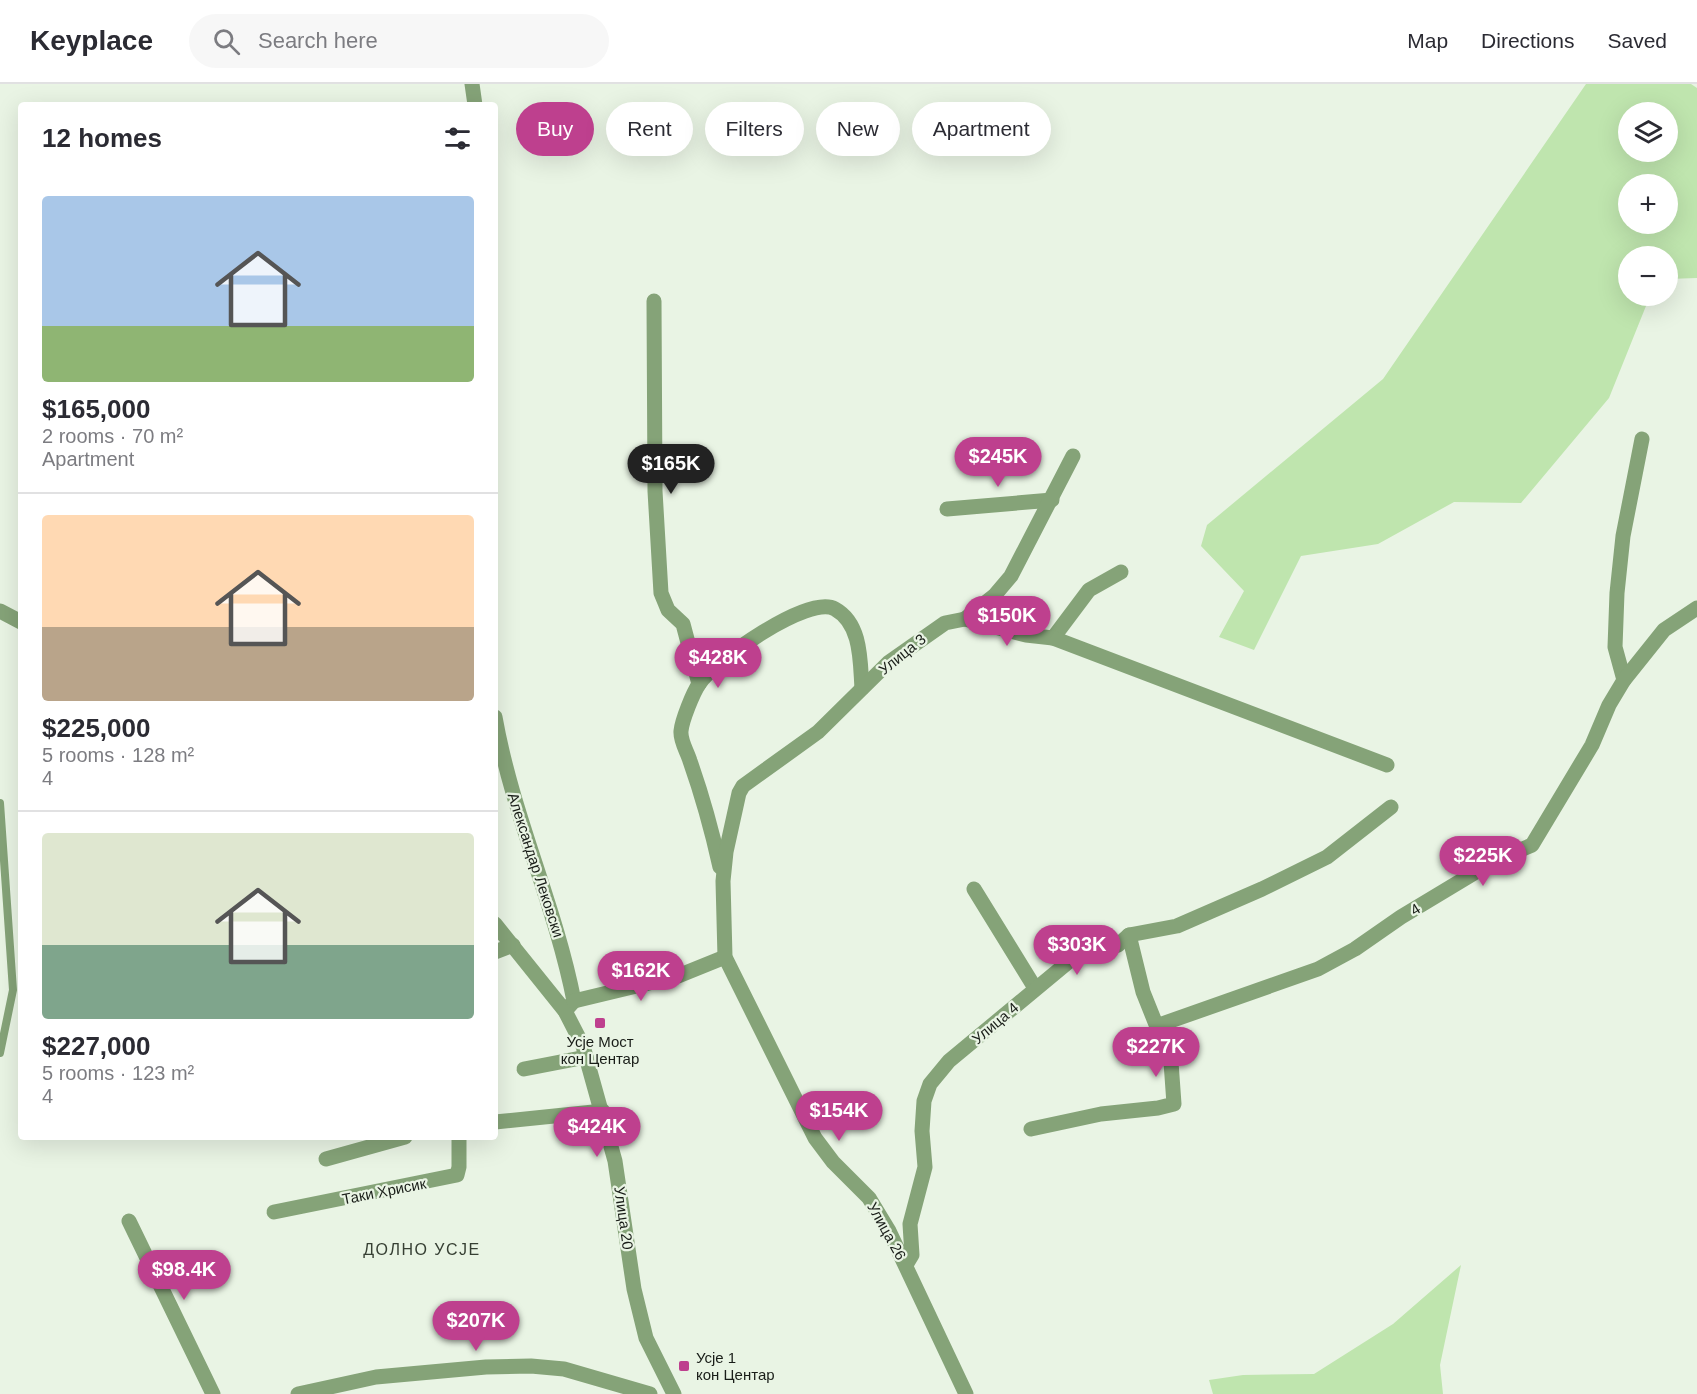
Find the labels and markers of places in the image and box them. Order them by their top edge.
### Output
pin: $245K [956,437,1040,488]
pin: $165K [629,444,713,495]
pin: $150K [965,596,1049,647]
pin: $428K [676,638,760,689]
pin: $225K [1441,836,1525,887]
pin: $303K [1035,925,1119,976]
pin: $162K [599,951,683,1002]
marker: Усје Мост кон Центар [593,1016,607,1030]
pin: $227K [1114,1027,1198,1078]
place label: Усје Мост кон Центар [561,1033,639,1067]
pin: $154K [797,1091,881,1142]
pin: $424K [555,1107,639,1158]
pin: $98.4K [135,1250,233,1301]
pin: $207K [434,1301,518,1352]
place label: Усје 1 кон Центар [696,1349,775,1383]
marker: Усје 1 кон Центар [677,1359,691,1373]

